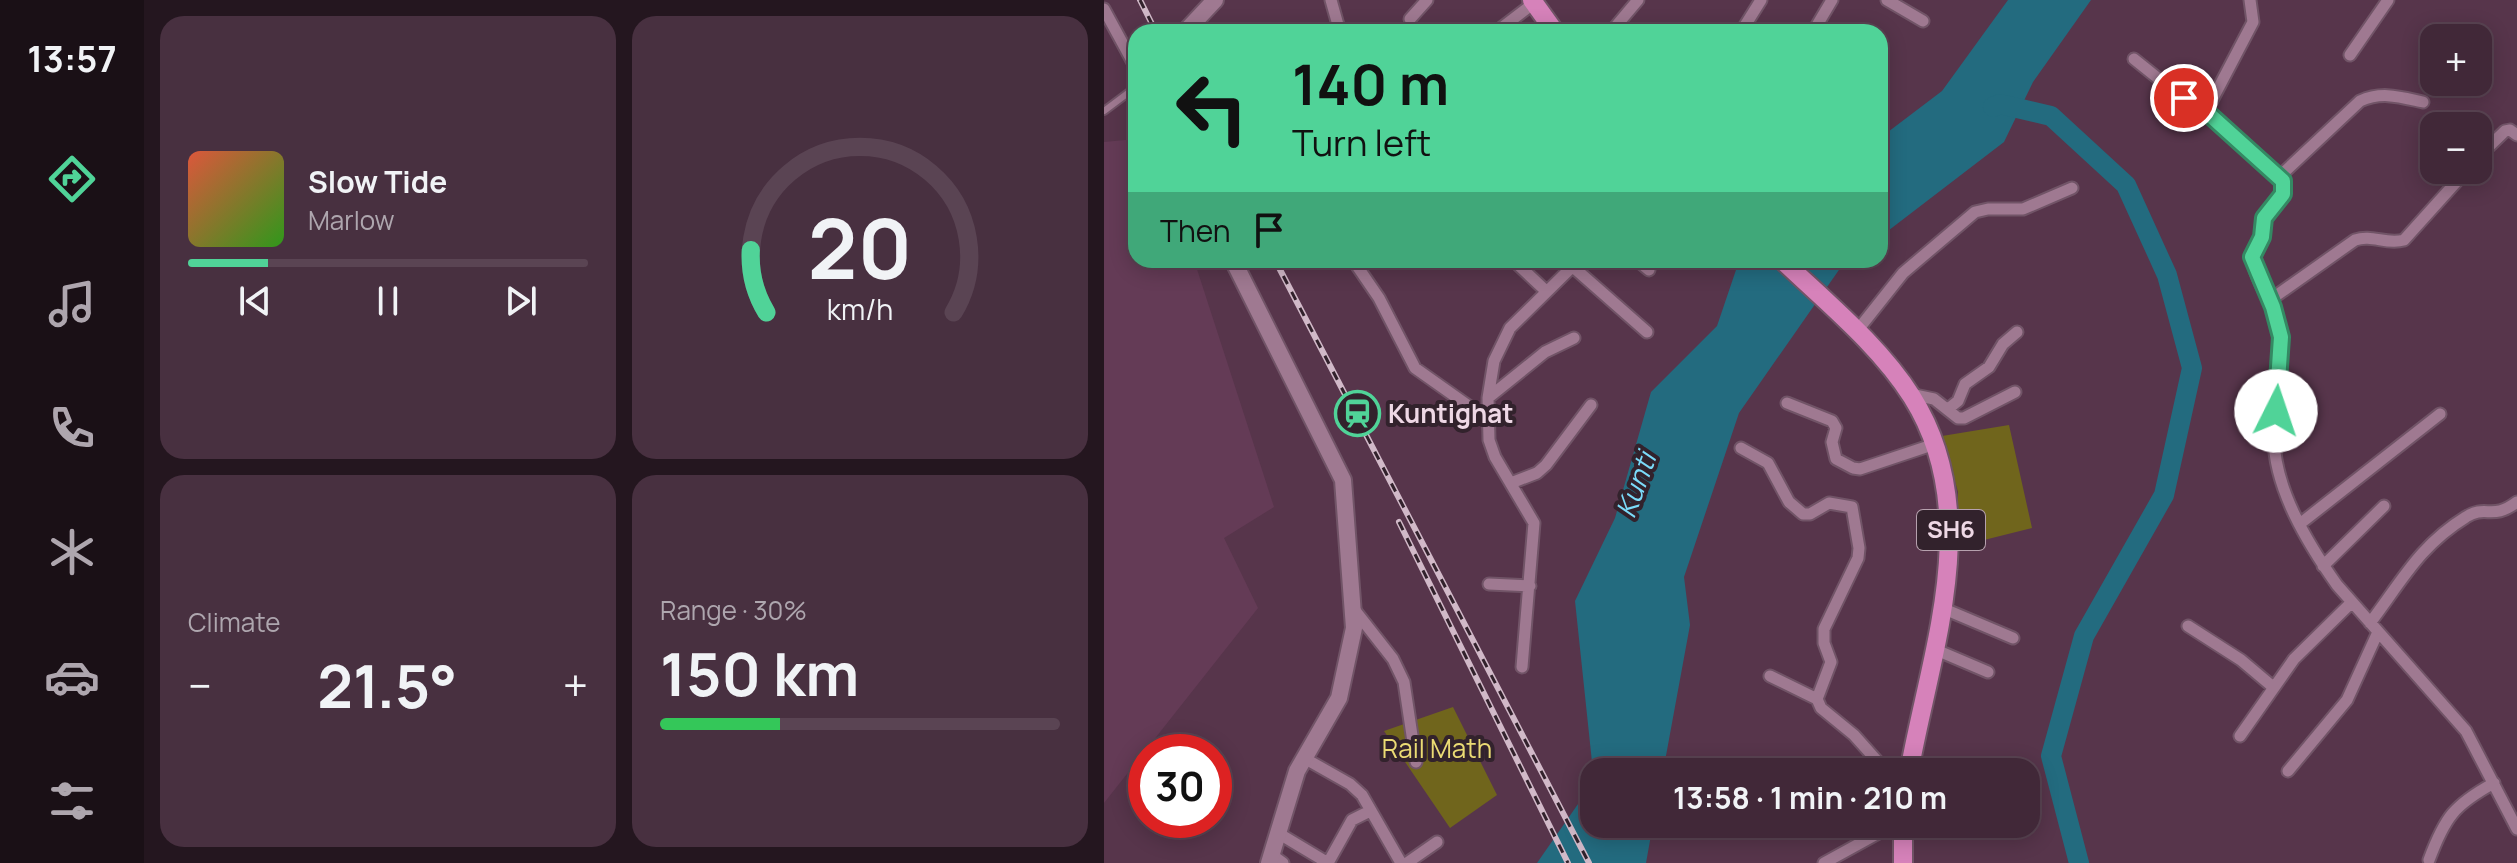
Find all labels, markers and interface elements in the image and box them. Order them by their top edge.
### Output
map controls [2420,24,2492,184]
button: + [2420,24,2492,96]
text: 13:57 [27,34,117,83]
text: 140 m [1292,45,1449,122]
icon: left [1160,56,1264,160]
pin [2150,64,2218,132]
icon: arrive [2162,76,2206,120]
button: − [2420,112,2492,184]
text: Turn left [1292,118,1431,167]
icon: directions [44,151,100,207]
text: Slow Tide [308,161,447,202]
text: 20 [808,190,912,304]
text: Marlow [308,202,395,238]
icon: arrive [1247,208,1291,252]
text: Then [1160,210,1231,251]
icon: music [44,276,100,332]
icon: previous [233,279,277,323]
icon: pause [366,279,410,323]
icon: next [499,279,543,323]
text: km/h [827,290,893,329]
position arrow [2234,369,2318,453]
station icon: Kuntighat [1333,390,1381,438]
place label: Kuntighat [1388,395,1514,431]
icon: phone [44,400,100,456]
water label: Kunti [1606,444,1665,522]
road number: SH6 [1917,510,1985,550]
icon: climate [44,524,100,580]
text: Range · 30% [660,592,807,628]
text: Climate [188,604,280,640]
text: 150 km [660,632,859,714]
text: 21.5° [317,644,457,726]
icon: car [44,649,100,705]
text: − [188,655,212,715]
text: + [563,655,588,715]
park label: Rail Math [1382,730,1492,766]
speed limit sign: 30 [1128,734,1232,838]
icon: filters [44,773,100,829]
text: 13:58 · 1 min · 210 m [1673,777,1947,818]

